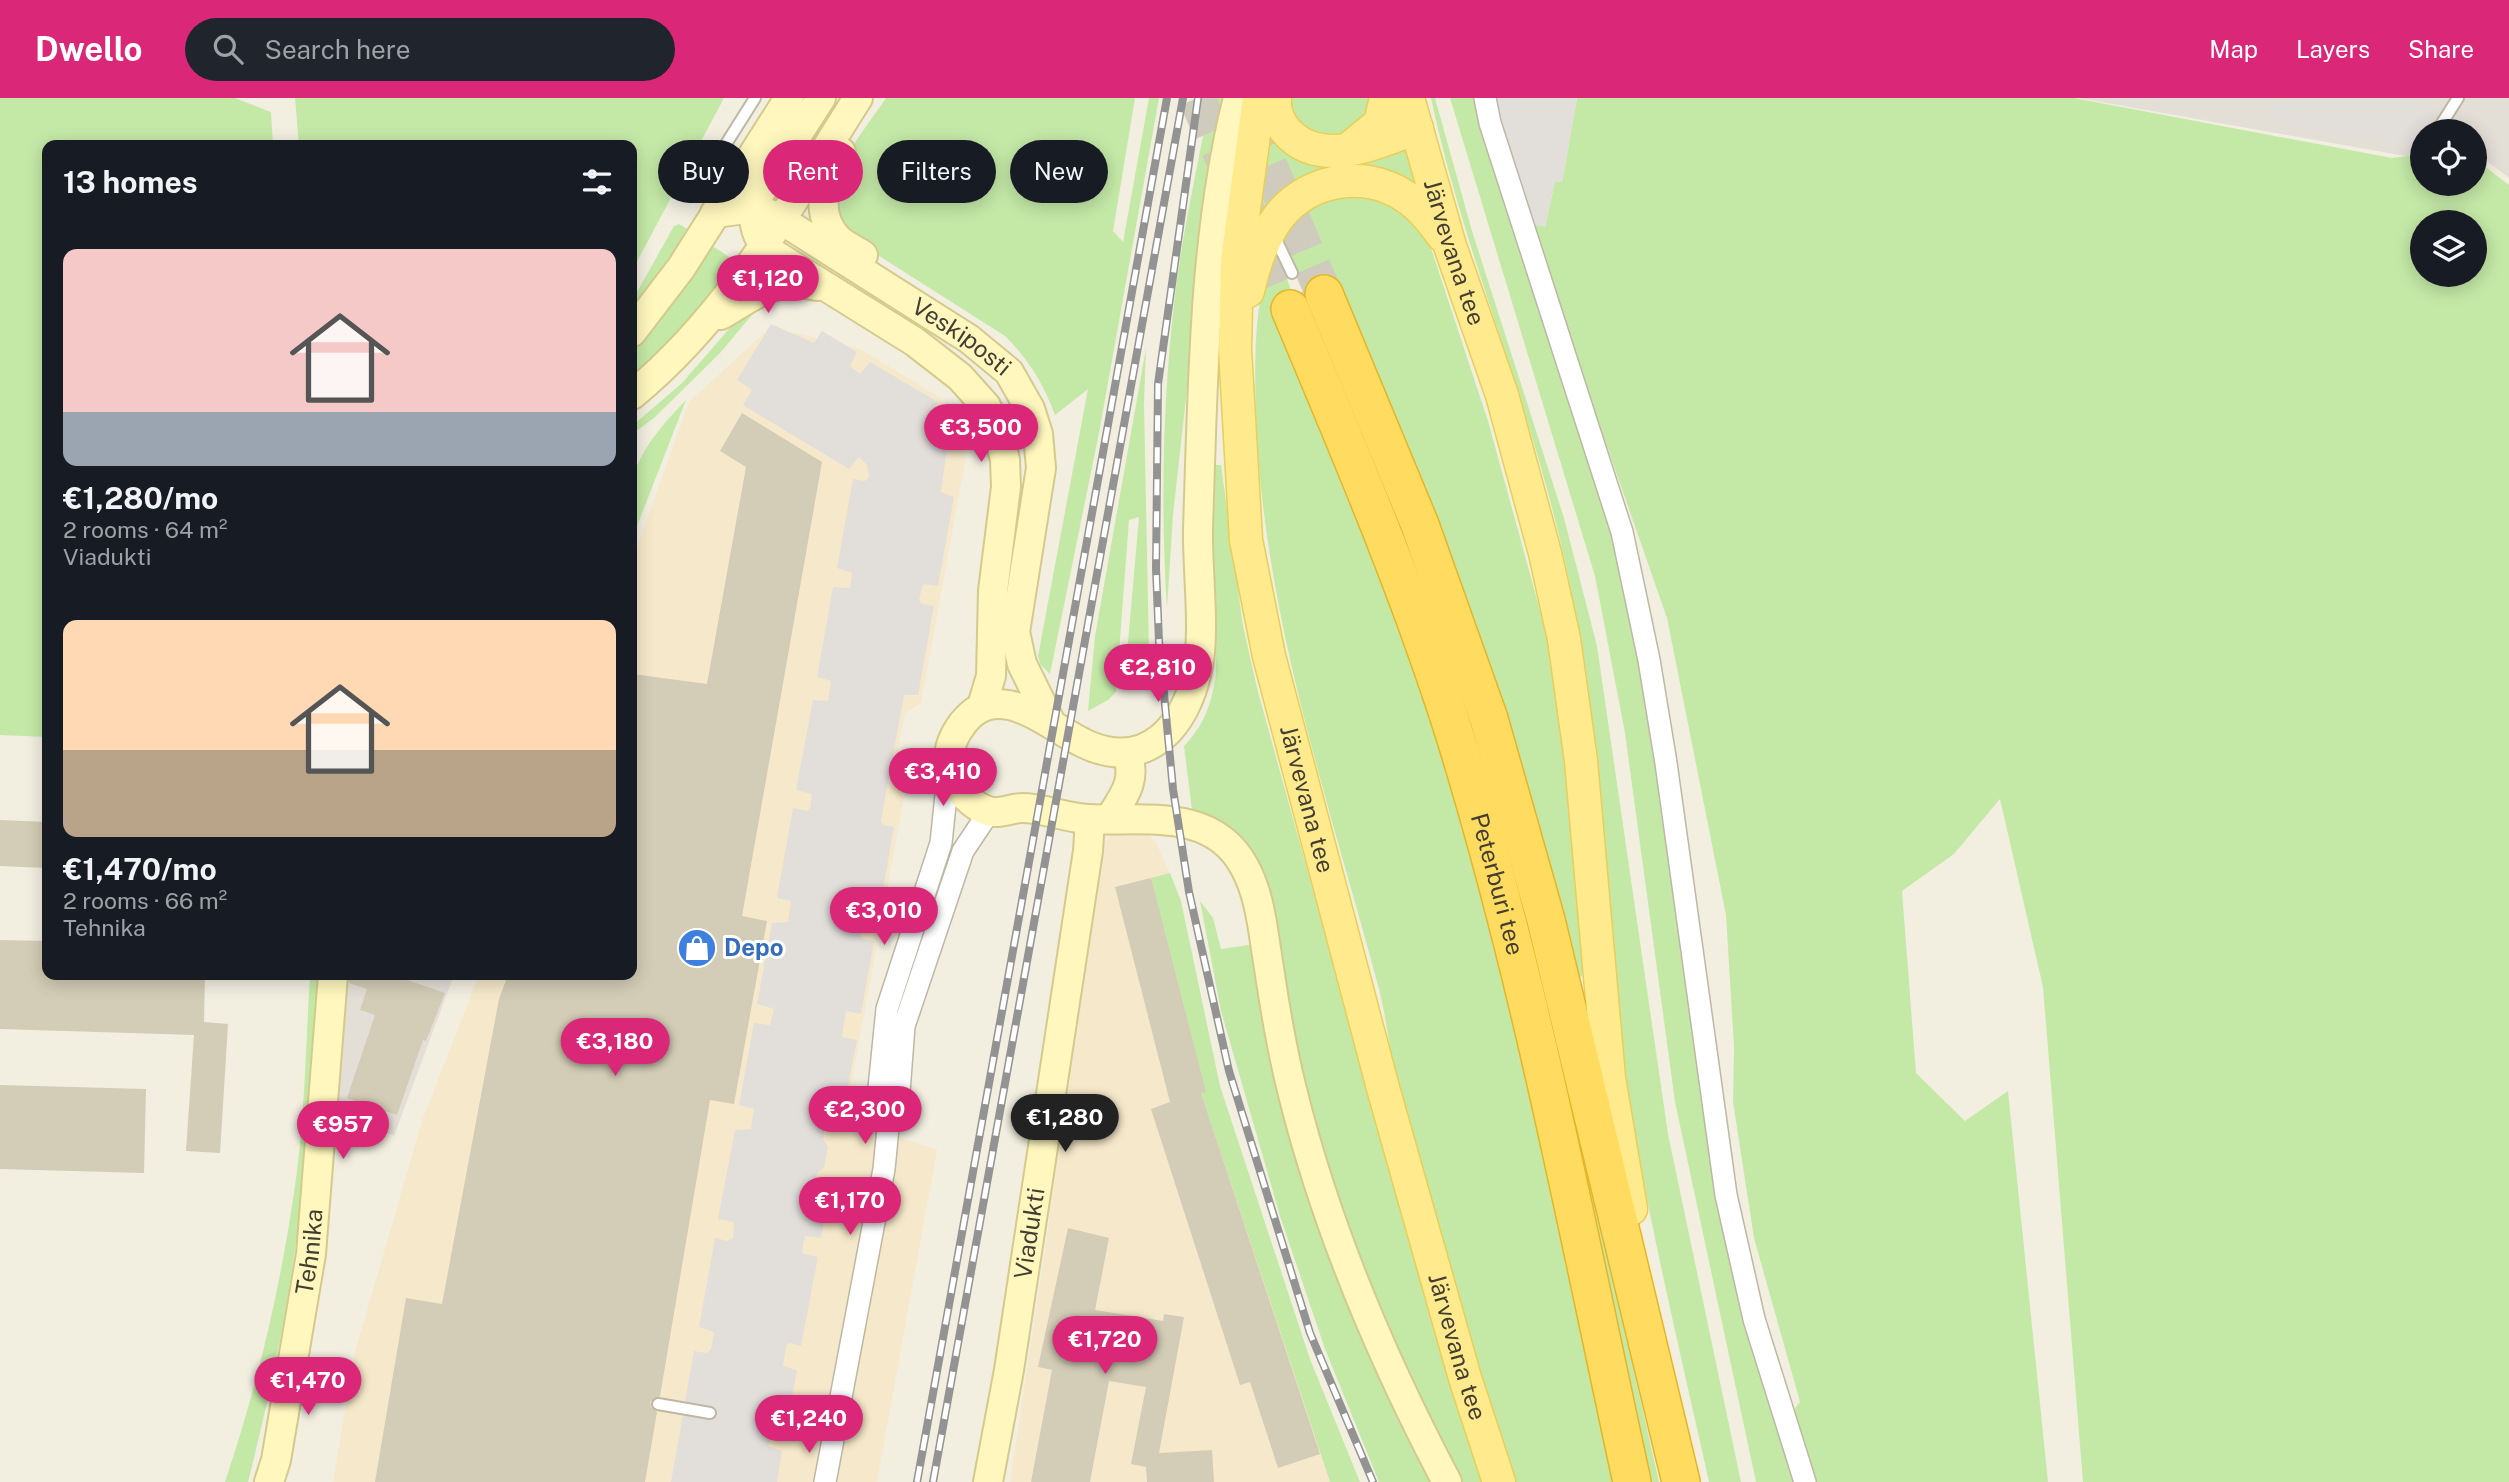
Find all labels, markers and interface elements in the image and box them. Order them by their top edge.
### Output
search box [185,18,675,81]
text: Dwello [35,30,143,68]
icon: search [209,30,247,68]
text: Search here [265,34,411,65]
text: Map [2209,35,2258,63]
text: Layers [2296,35,2370,63]
text: Share [2408,35,2474,63]
map controls [2410,119,2487,287]
button: locate [2410,119,2487,196]
chip: Buy [658,140,749,203]
chip: Rent [763,140,863,203]
chip: Filters [877,140,996,203]
chip: New [1010,140,1108,203]
icon: filters [578,163,616,201]
text: 13 homes [63,164,198,200]
street label: Järvevana tee [1419,176,1492,329]
button: layers [2410,210,2487,287]
pin: €1,120 [711,256,825,315]
text: €1,120 [733,264,803,291]
street label: Veskiposti [907,291,1017,381]
icon: home [277,295,403,421]
pin: €3,500 [924,404,1038,464]
text: €3,500 [940,413,1022,440]
text: €1,280/mo [63,480,218,516]
text: 2 rooms · 64 m² [63,516,227,543]
text: Viadukti [63,543,151,570]
pin: €2,810 [1101,644,1215,704]
text: €2,810 [1120,653,1196,680]
icon: home [277,666,403,792]
street label: Järvevana tee [1275,722,1341,876]
pin: €3,410 [886,748,1000,808]
text: €3,410 [905,757,981,784]
street label: Peterburi tee [1466,810,1530,958]
text: €1,470/mo [63,851,217,887]
text: 2 rooms · 66 m² [63,887,227,914]
pin: €3,010 [827,888,941,947]
text: €3,010 [846,896,922,923]
text: Tehnika [63,914,146,941]
shop icon: Depo [676,927,718,969]
place label: Depo [724,933,784,961]
pin: €3,180 [558,1018,672,1078]
text: €3,180 [577,1027,653,1054]
pin: €2,300 [808,1086,922,1146]
pin: €1,280 [1008,1094,1122,1154]
text: €2,300 [825,1095,905,1122]
pin: €957 [302,1102,384,1161]
text: €1,280 [1027,1103,1103,1130]
text: €957 [313,1110,373,1137]
pin: €1,170 [793,1178,907,1237]
text: €1,170 [815,1186,885,1213]
street label: Viadukti [1008,1186,1050,1281]
street label: Tehnika [289,1208,328,1297]
street label: Järvevana tee [1423,1270,1493,1424]
pin: €1,720 [1048,1316,1162,1376]
text: €1,720 [1068,1325,1142,1352]
pin: €1,470 [251,1358,365,1417]
text: €1,470 [270,1366,346,1393]
pin: €1,240 [752,1396,866,1455]
text: €1,240 [771,1404,847,1431]

